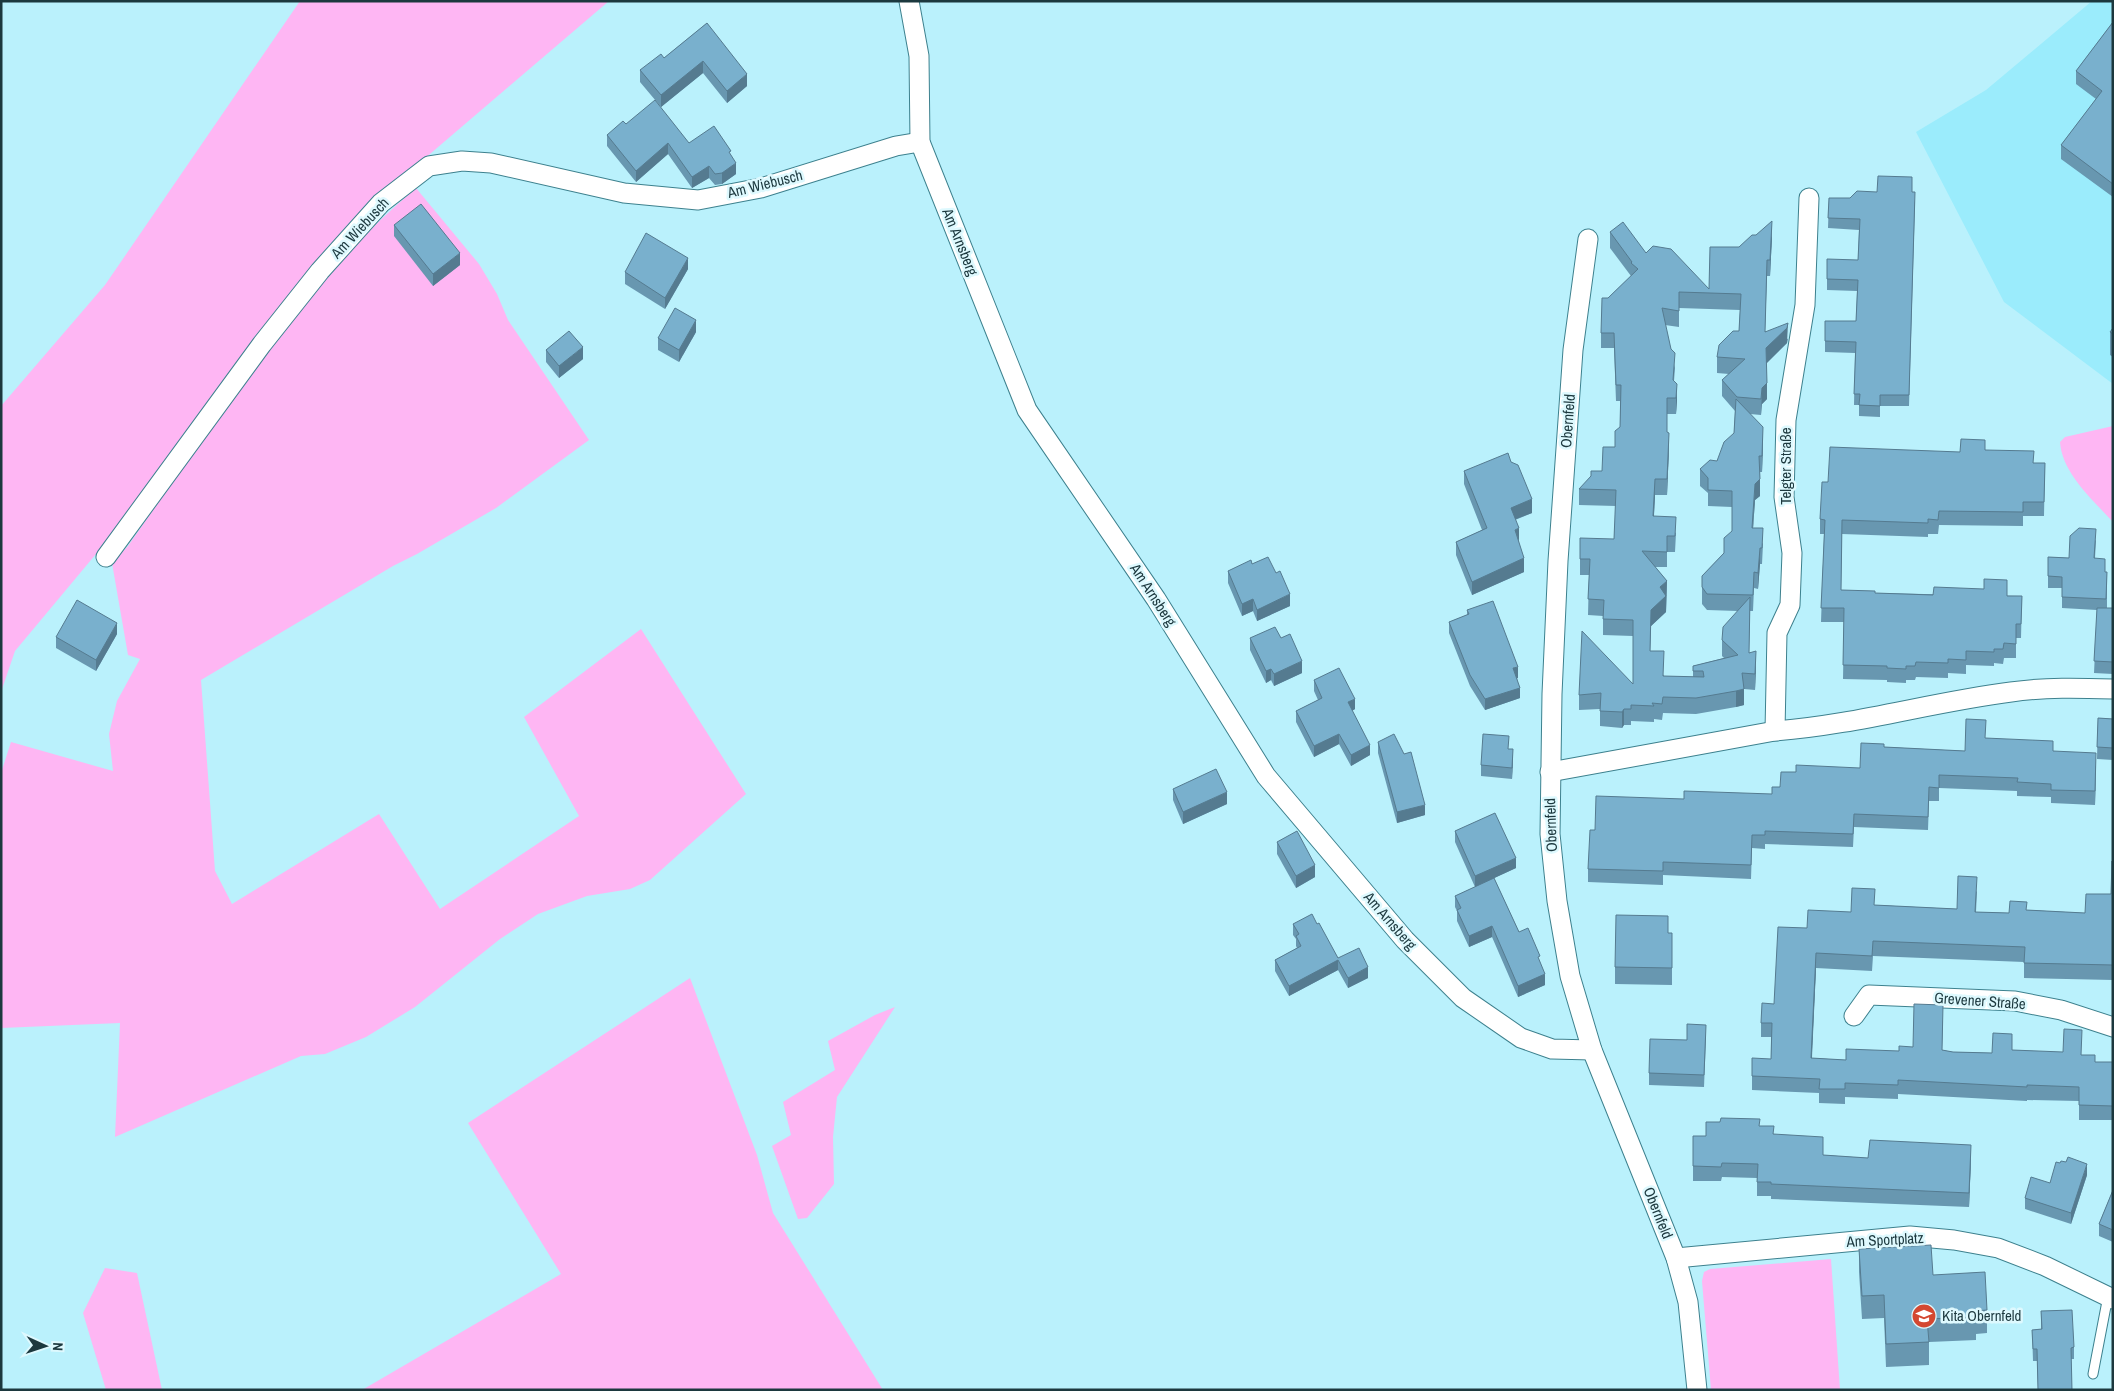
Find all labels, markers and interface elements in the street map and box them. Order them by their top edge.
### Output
street label: Am Wiebusch [724,164,805,203]
street label: Am Wiebusch [325,193,393,264]
street label: Am Arnsberg [937,204,984,279]
street label: Obernfeld [1555,393,1580,449]
street label: Telgter Straße [1775,427,1796,505]
street label: Am Arnsberg [1125,558,1182,630]
street label: Obernfeld [1539,798,1562,852]
street label: Am Arnsberg [1358,886,1422,955]
street label: Grevener Straße [1934,987,2027,1014]
street label: Obernfeld [1639,1184,1678,1242]
street label: Am Sportplatz [1845,1227,1924,1252]
school or university icon: Kita Obernfeld [1911,1303,1937,1329]
place label: Kita Obernfeld [1942,1305,2021,1326]
north arrow [20,1321,70,1371]
text: N [49,1342,67,1351]

